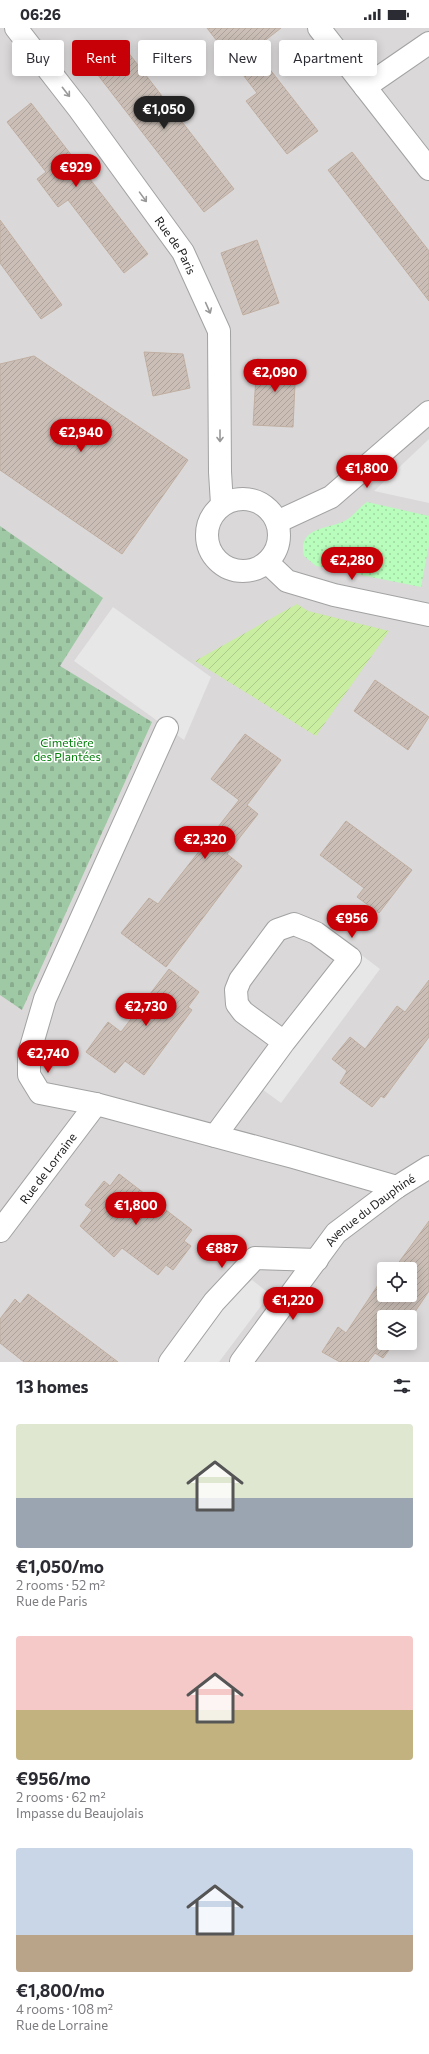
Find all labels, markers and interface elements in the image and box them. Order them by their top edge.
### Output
text: 06:26 [20,5,61,23]
chip: Buy [12,40,64,76]
chip: Rent [72,40,130,76]
chip: Filters [138,40,206,76]
chip: New [214,40,271,76]
chip: Apartment [279,40,377,76]
one-way arrow [62,86,70,97]
pin: €1,050 [131,96,197,130]
text: €1,050 [143,101,185,117]
pin: €929 [52,154,100,188]
text: €929 [60,159,92,175]
one-way arrow [139,191,147,202]
street label: Rue de Paris [152,214,199,276]
one-way arrow [205,302,212,314]
pin: €2,090 [242,359,308,393]
text: €2,090 [253,364,297,380]
pin: €2,940 [48,419,114,453]
text: €2,940 [59,424,103,440]
one-way arrow [216,429,224,442]
pin: €1,800 [334,455,400,489]
text: €1,800 [345,460,389,476]
pin: €2,280 [319,547,385,581]
text: €2,280 [330,552,374,568]
park label: Cimetière des Plantées [33,735,101,763]
pin: €2,320 [172,826,238,860]
text: €2,320 [183,831,227,847]
pin: €956 [328,905,376,939]
text: €956 [336,910,368,926]
pin: €2,730 [113,993,179,1027]
text: €2,730 [124,998,168,1014]
pin: €2,740 [15,1040,81,1074]
text: €2,740 [27,1045,69,1061]
street label: Rue de Lorraine [16,1130,79,1206]
street label: Avenue du Dauphiné [322,1171,417,1249]
pin: €1,800 [103,1192,169,1226]
text: €1,800 [114,1197,158,1213]
pin: €887 [198,1235,246,1269]
text: €887 [206,1240,238,1256]
map controls [377,1262,417,1350]
button: locate [377,1262,417,1302]
pin: €1,220 [260,1287,326,1321]
text: €1,220 [272,1292,314,1308]
button: layers [377,1310,417,1350]
icon: filters [391,1375,413,1397]
text: 13 homes [16,1376,89,1397]
icon: home [179,1450,251,1522]
text: €1,050/mo [16,1556,104,1577]
text: 2 rooms · 52 m² [16,1577,105,1593]
text: Rue de Paris [16,1593,88,1609]
icon: home [179,1662,251,1734]
text: €956/mo [16,1768,91,1789]
text: 2 rooms · 62 m² [16,1789,106,1805]
text: Impasse du Beaujolais [16,1805,144,1821]
icon: home [179,1874,251,1946]
text: €1,800/mo [16,1980,105,2001]
text: 4 rooms · 108 m² [16,2001,113,2017]
text: Rue de Lorraine [16,2017,108,2033]

